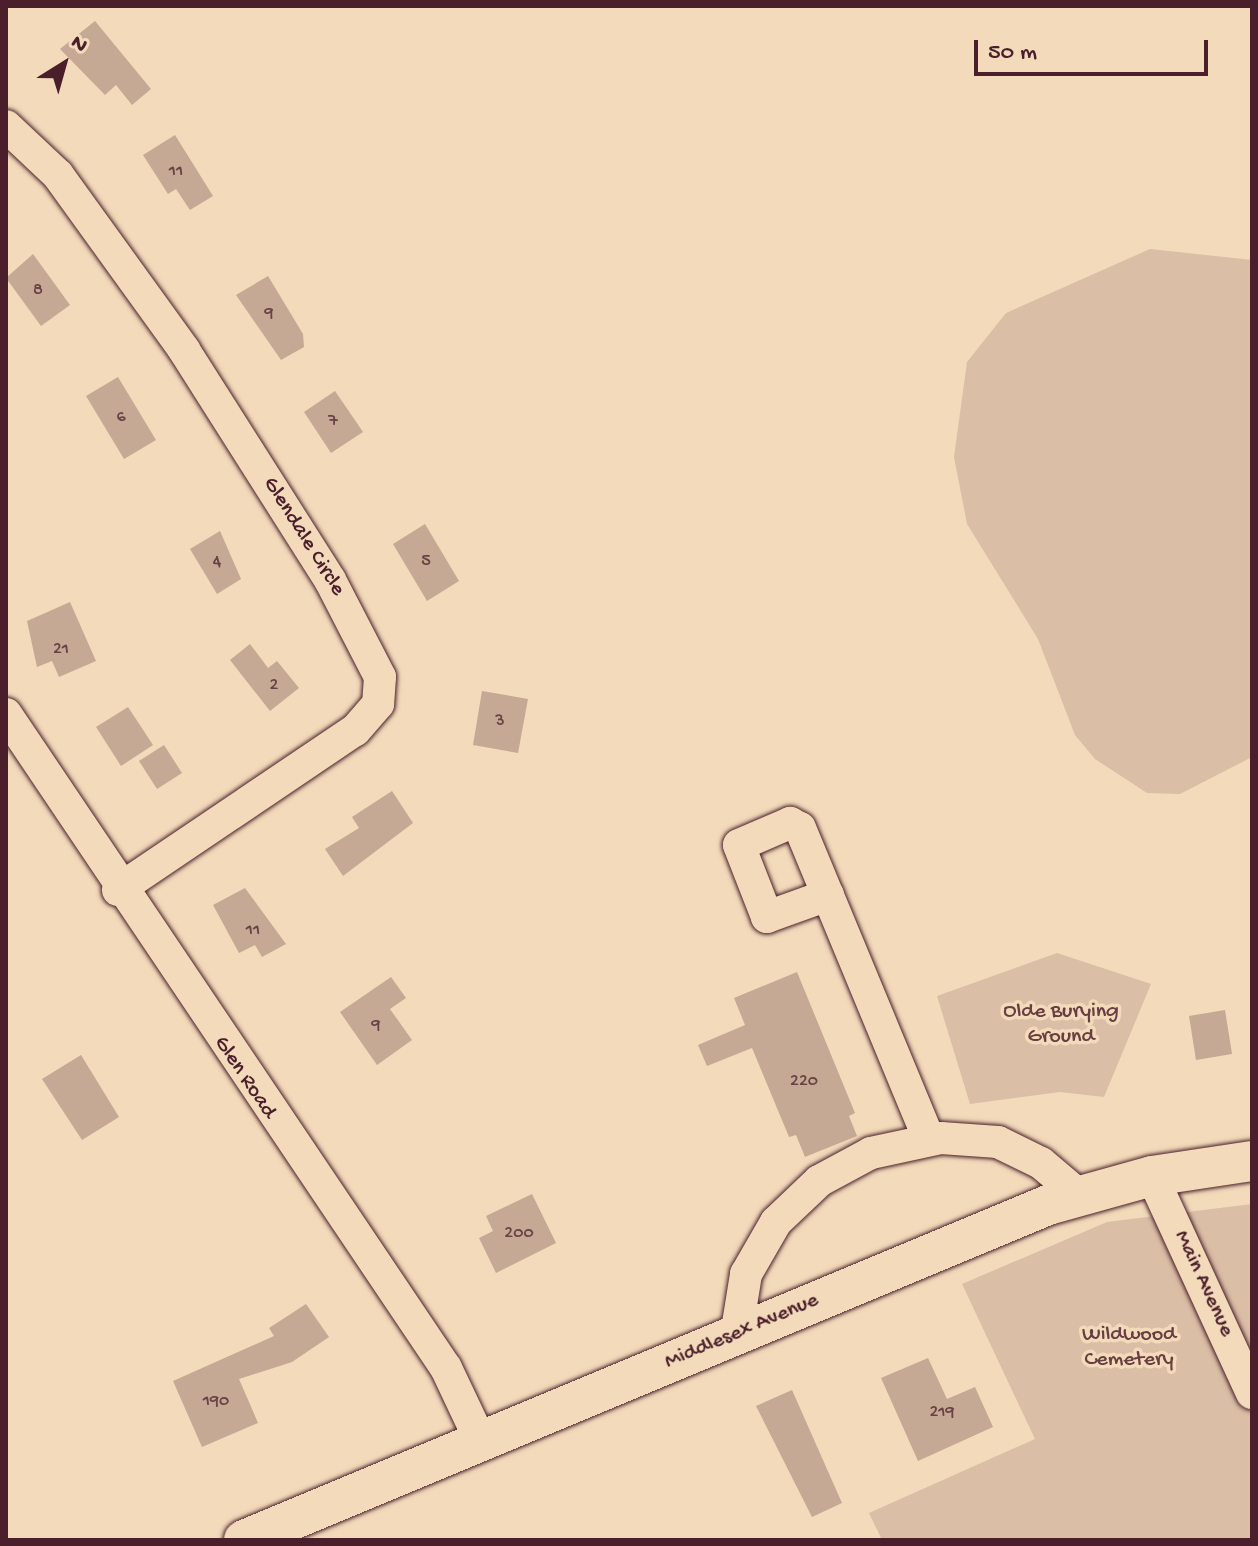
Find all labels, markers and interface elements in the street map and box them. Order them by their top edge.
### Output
north arrow [24,24,104,104]
scale bar [978,24,1212,74]
text: N [65,30,92,60]
text: 50 m [988,39,1037,68]
house number: 11 [169,161,183,183]
house number: 8 [33,280,43,302]
house number: 9 [264,303,274,325]
house number: 6 [116,407,126,429]
house number: 7 [328,411,338,433]
street label: Glendale Circle [256,473,350,601]
house number: 5 [421,551,431,573]
house number: 4 [213,552,221,574]
house number: 21 [53,639,69,661]
house number: 2 [270,675,278,697]
house number: 3 [495,711,505,733]
house number: 11 [246,920,260,942]
park label: Olde Burying Ground [1003,999,1119,1050]
house number: 9 [371,1015,381,1037]
street label: Glen Road [207,1032,281,1124]
house number: 220 [790,1071,818,1093]
house number: 200 [504,1223,534,1245]
street label: Main Avenue [1167,1227,1239,1341]
street label: Middlesex Avenue [661,1288,823,1376]
park label: Wildwood Cemetery [1082,1322,1176,1374]
house number: 190 [203,1391,229,1413]
house number: 219 [929,1402,955,1424]

